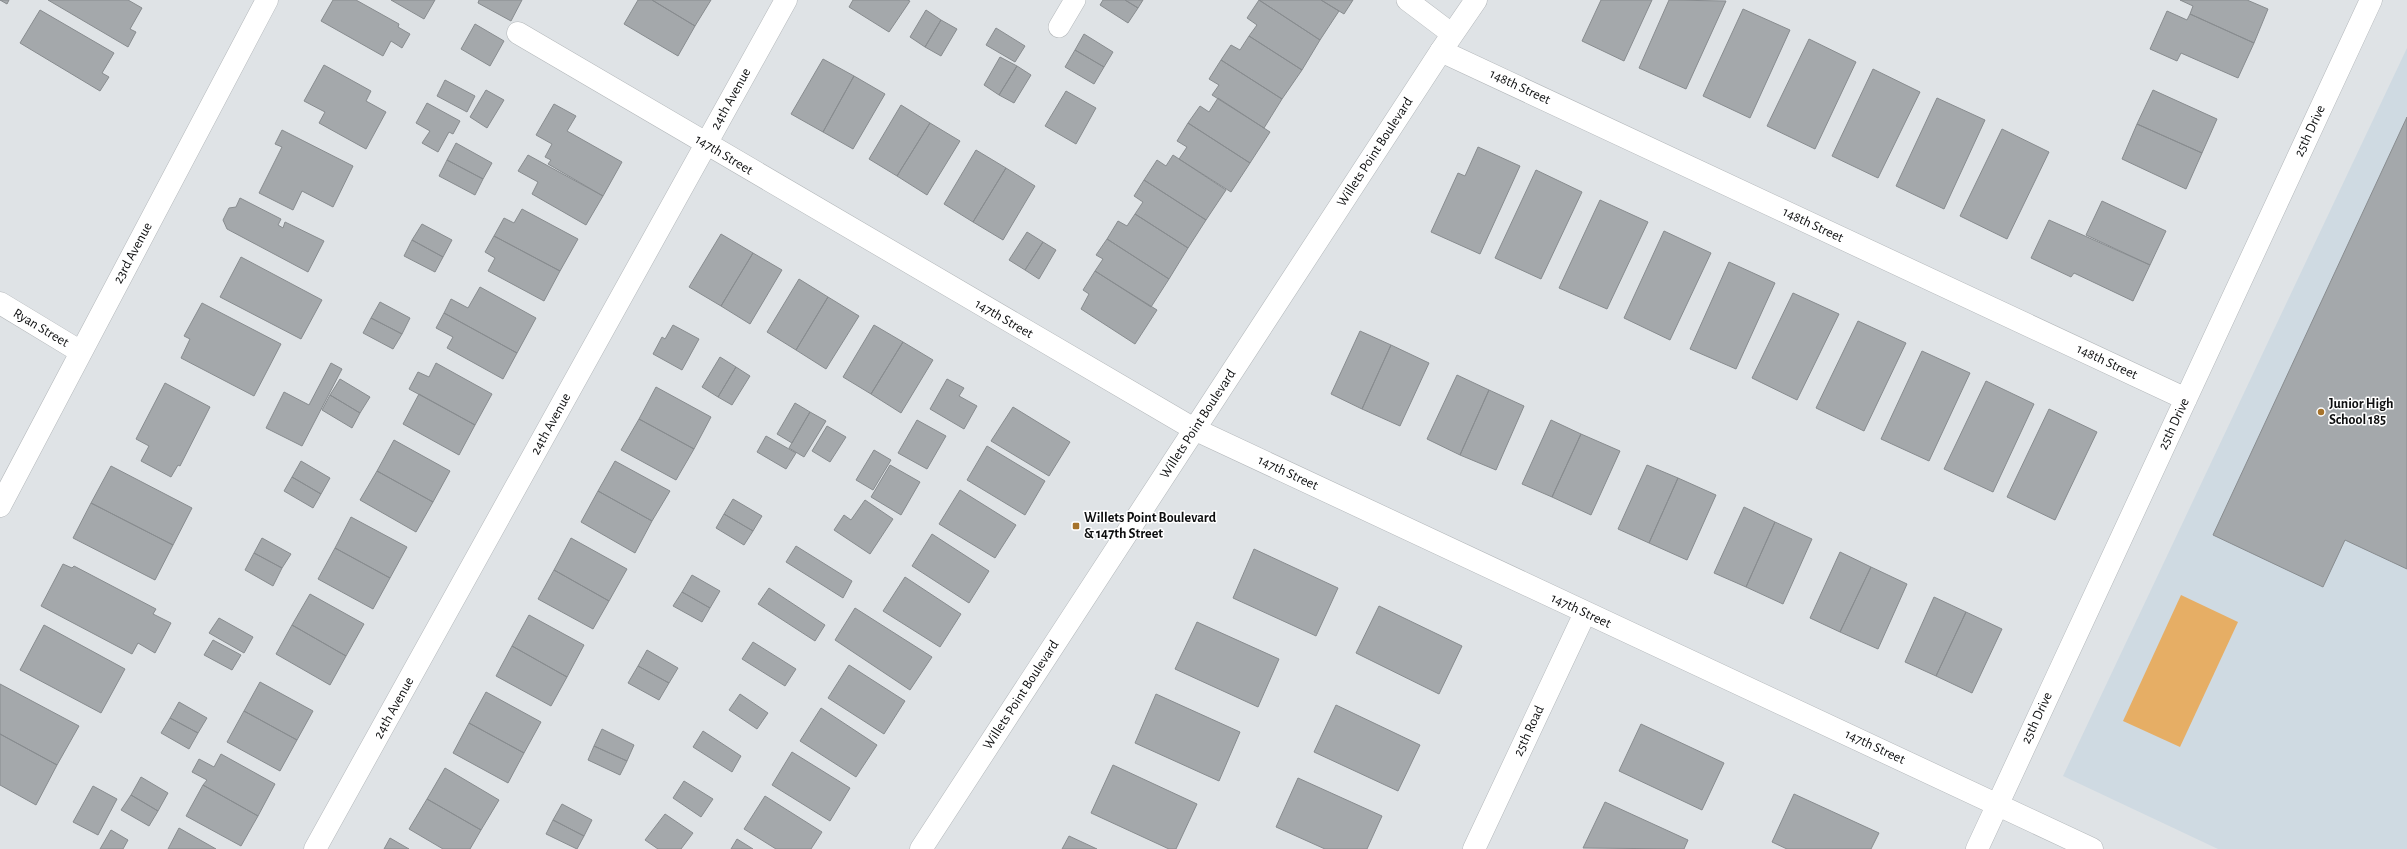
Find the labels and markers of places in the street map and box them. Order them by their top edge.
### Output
place label: Junior High School 185 [2329,397,2394,427]
marker: Junior High School 185 [2316,407,2326,417]
place label: Willets Point Boulevard & 147th Street [1084,511,1217,541]
marker: Willets Point Boulevard & 147th Street [1071,521,1081,531]

